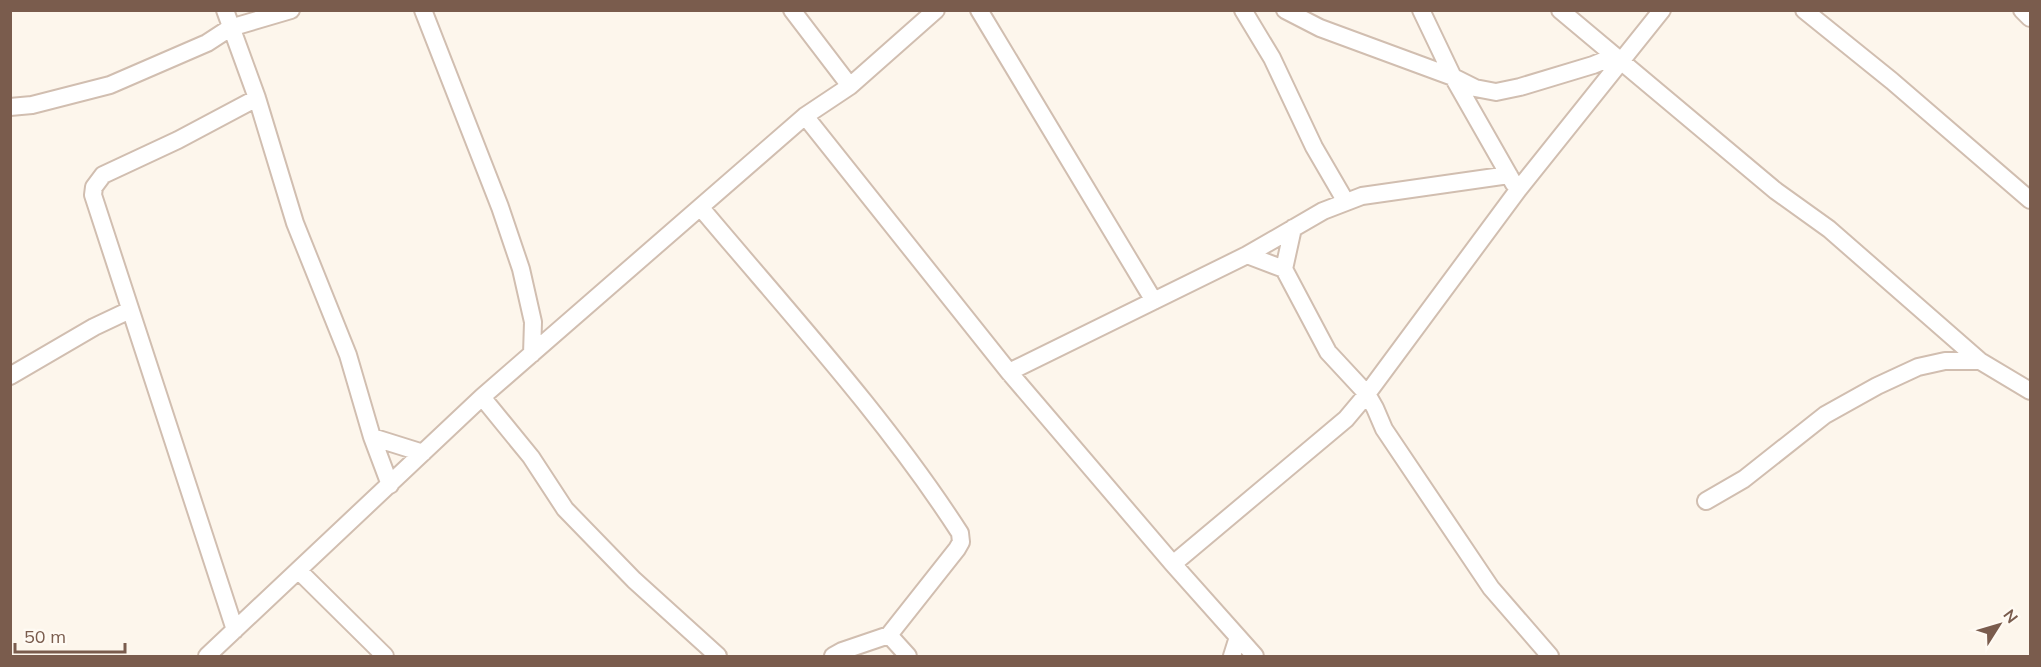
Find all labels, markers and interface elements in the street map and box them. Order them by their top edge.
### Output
north arrow [1969,595,2029,655]
text: N [1999,605,2023,627]
scale bar [15,616,124,654]
text: 50 m [24,625,66,648]

